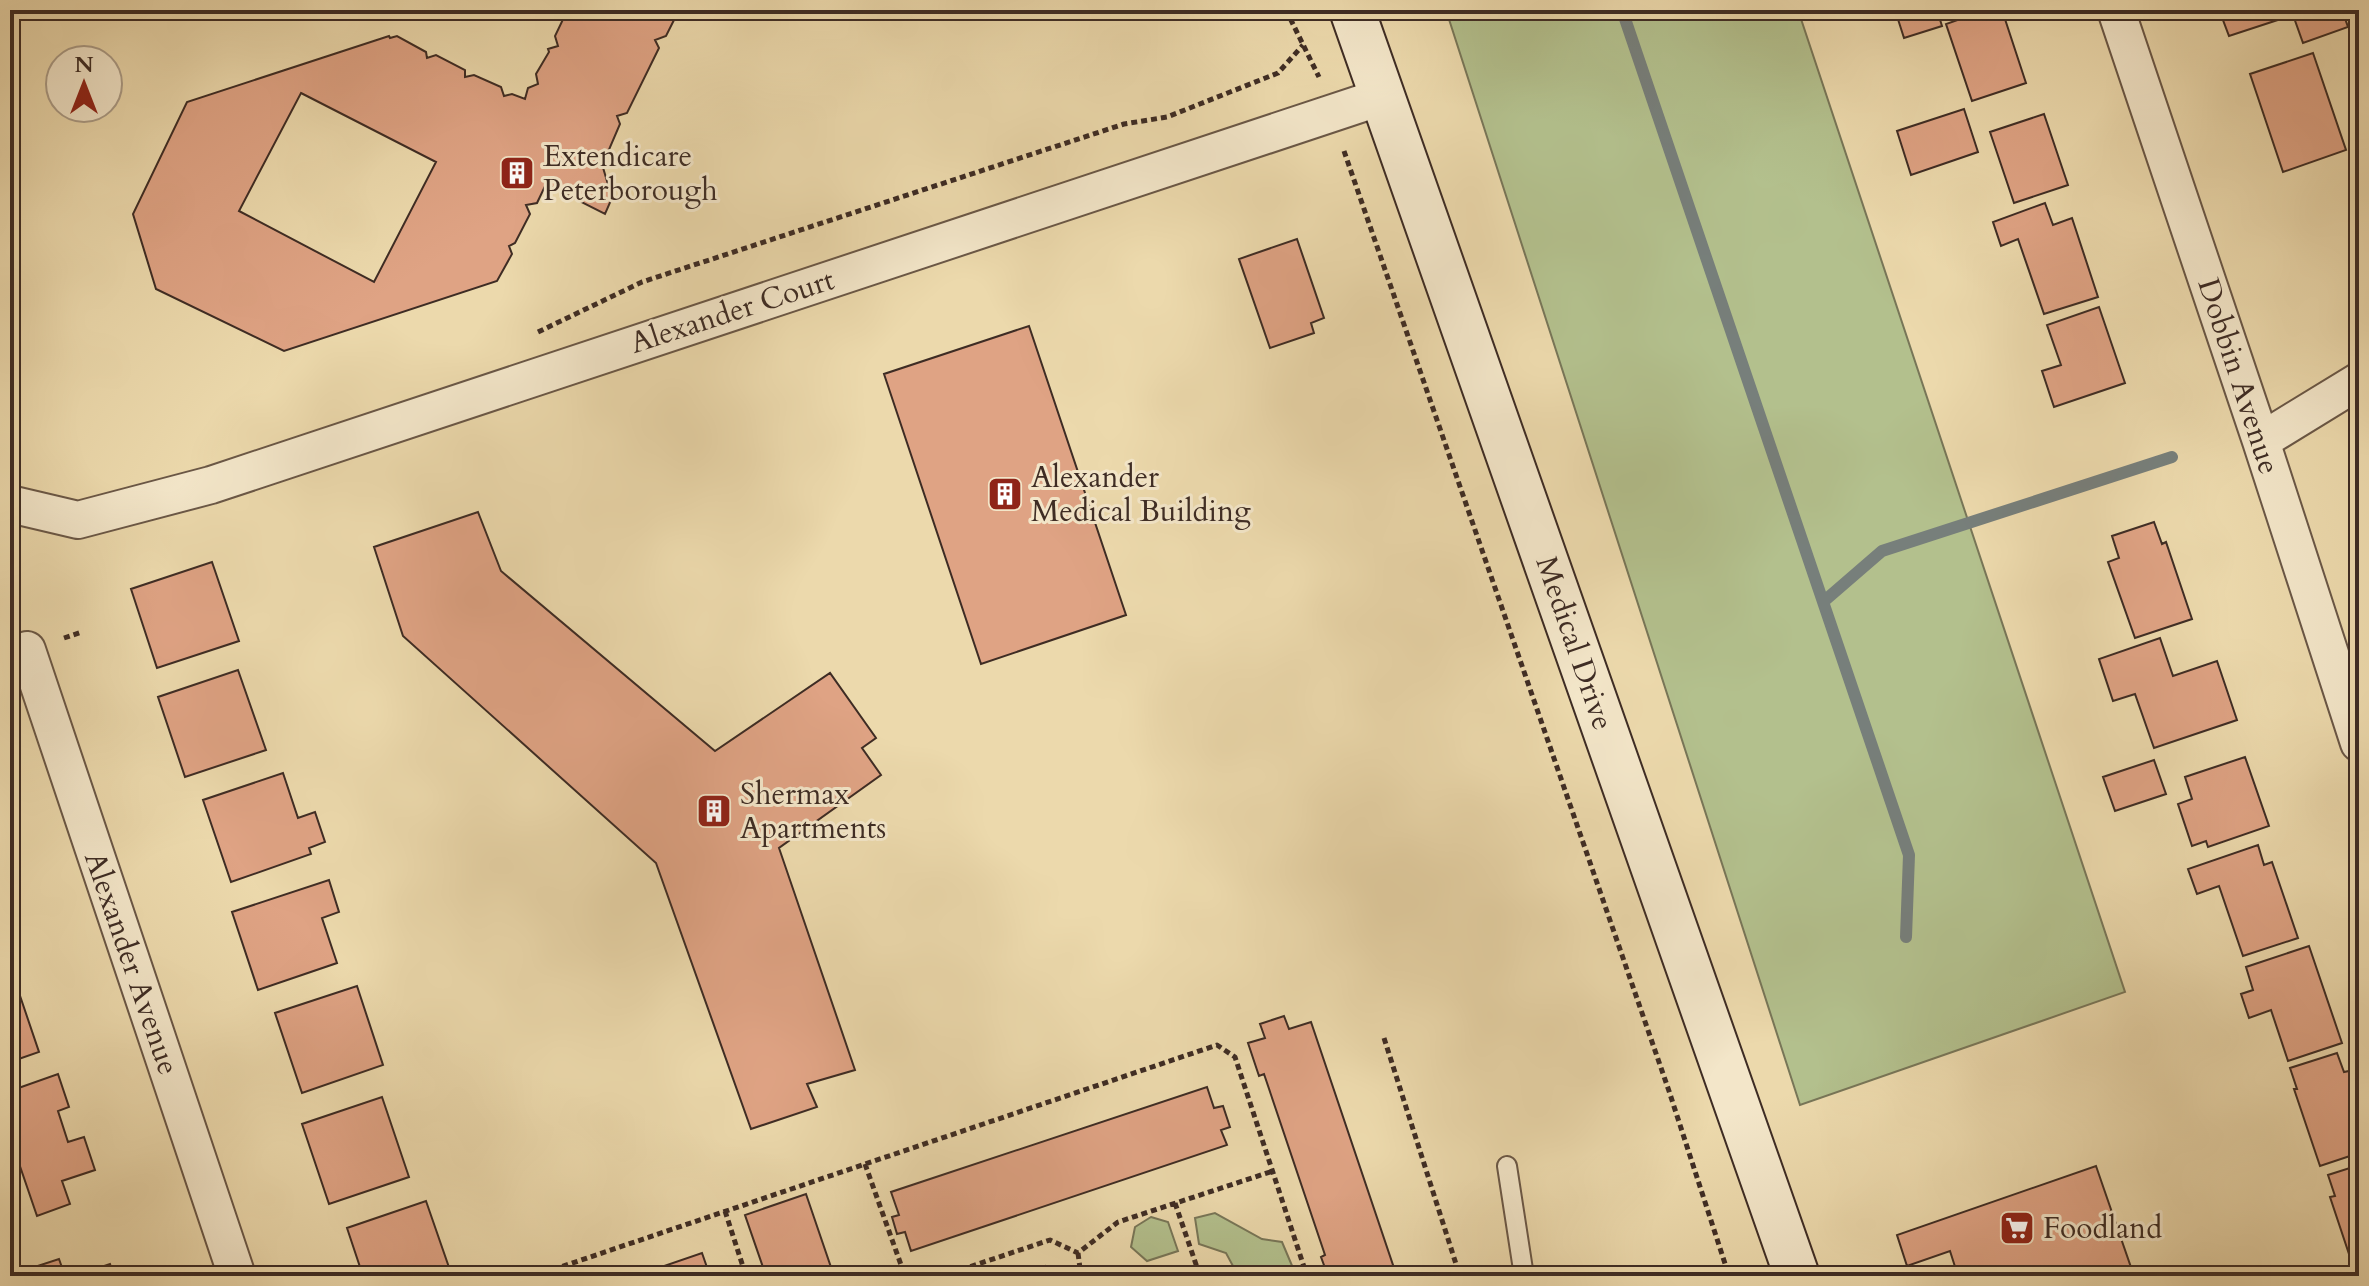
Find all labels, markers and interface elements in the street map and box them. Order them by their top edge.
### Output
north arrow [44,44,124,124]
text: N [74,50,94,80]
place label: Extendicare Peterborough [543,136,718,211]
building icon: Extendicare Peterborough [498,154,536,192]
street label: Alexander Court [625,259,840,364]
street label: Dobbin Avenue [2188,273,2289,479]
place label: Alexander Medical Building [1031,457,1251,532]
building icon: Alexander Medical Building [986,475,1024,513]
street label: Medical Drive [1526,551,1623,735]
place label: Shermax Apartments [740,774,886,849]
building icon: Shermax Apartments [695,792,733,830]
street label: Alexander Avenue [74,846,189,1080]
place label: Foodland [2043,1208,2162,1249]
supermarket icon: Foodland [1998,1209,2036,1247]

